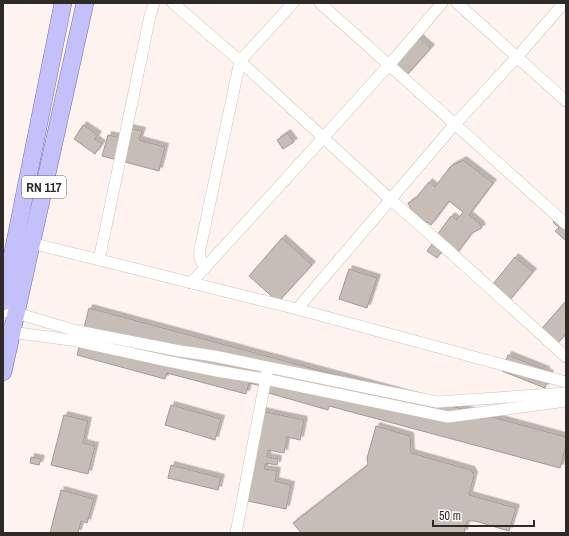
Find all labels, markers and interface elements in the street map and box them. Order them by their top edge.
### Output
road number: RN 117 [22,176,66,198]
scale bar [433,502,534,528]
text: 50 m [439,508,461,524]

